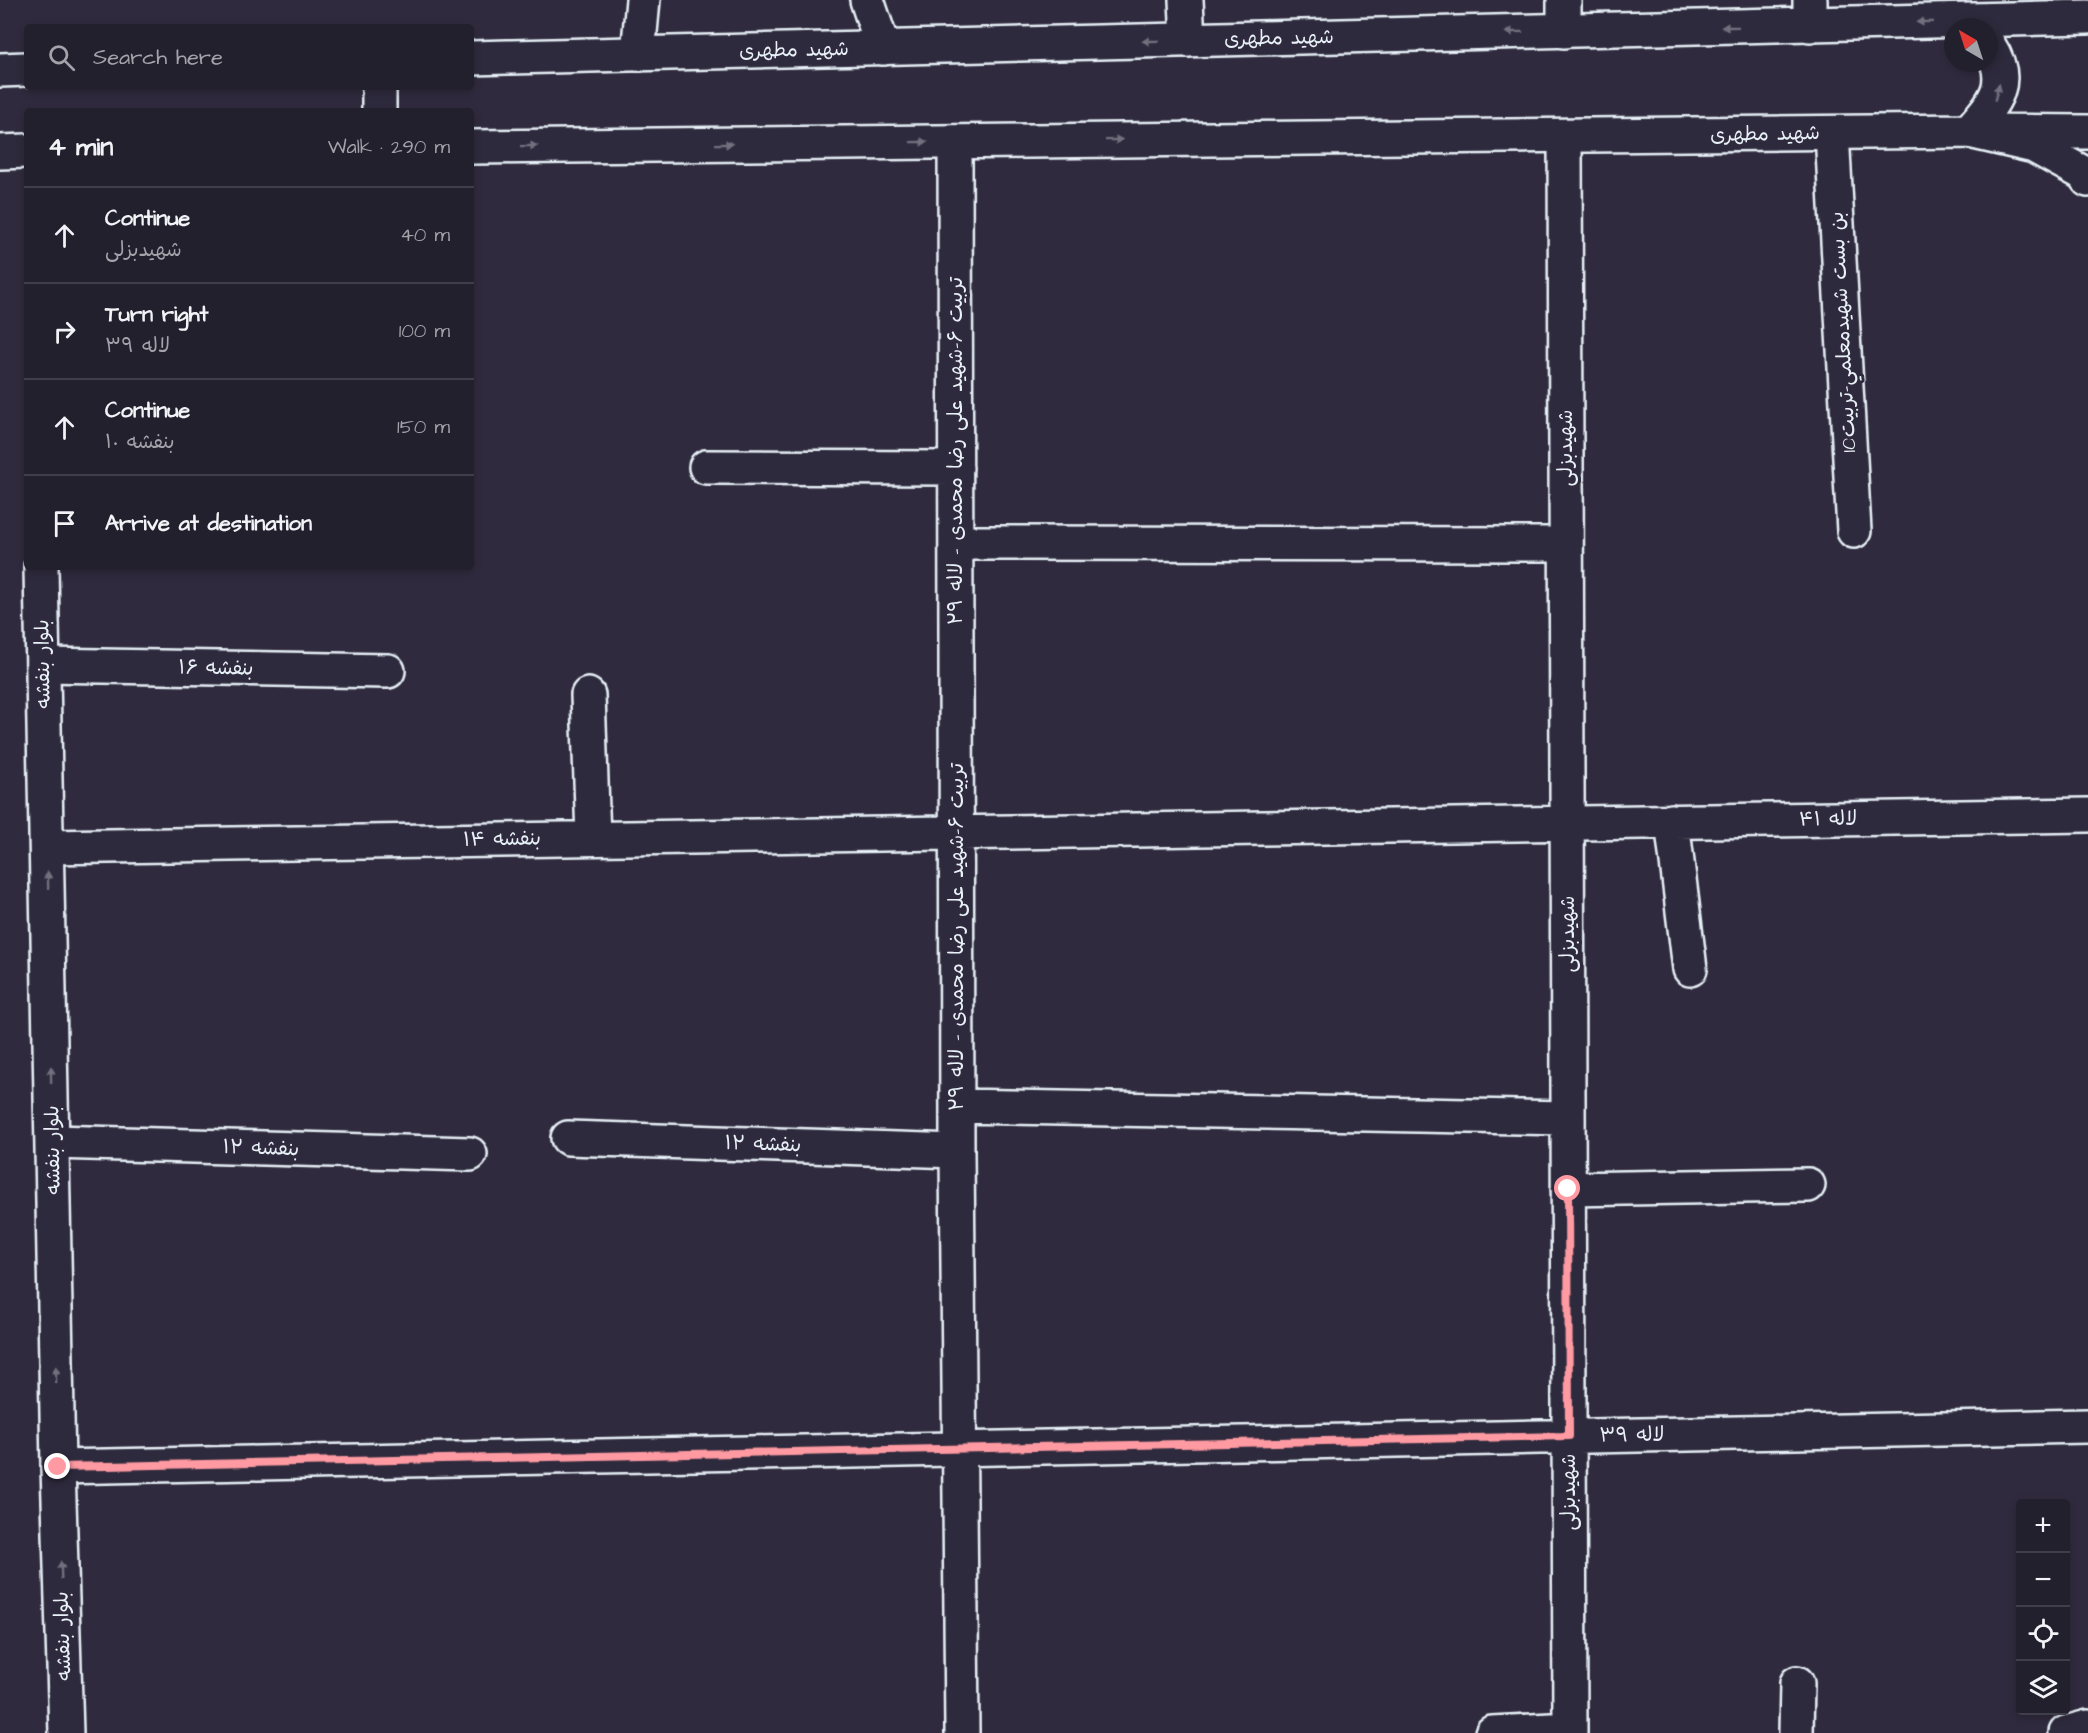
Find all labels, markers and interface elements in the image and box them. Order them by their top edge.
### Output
one-way arrow [1915,17,1934,27]
north arrow [1944,18,1998,72]
one-way arrow [1720,22,1739,31]
street label: شهید مطهری [1224,23,1334,53]
search box [24,24,474,90]
one-way arrow [1504,27,1523,37]
street label: شهید مطهری [739,35,849,65]
one-way arrow [1141,36,1160,46]
icon: search [45,41,78,74]
text: Search here [93,42,223,73]
one-way arrow [1993,82,2002,100]
street label: شهید مطهری [1710,119,1820,149]
text: 4 min [48,129,113,165]
text: Walk · 290 m [328,133,450,161]
one-way arrow [1105,135,1124,145]
one-way arrow [910,137,929,147]
one-way arrow [715,139,734,149]
one-way arrow [520,141,539,151]
text: Continue [105,203,190,234]
street label: بن بست شهيدمعلمي-تربيت10 [1823,211,1866,453]
icon: ahead [48,219,81,252]
text: 40 m [400,221,450,249]
text: شهیدبزلی [105,236,182,264]
street label: تربیت ۶-شهید علی رضا محمدی - لاله ۲۹ [942,277,970,625]
text: Turn right [105,299,208,330]
icon: right [48,315,81,348]
text: 100 m [399,317,450,345]
text: لاله ۳۹ [105,332,170,360]
text: Continue [105,395,190,426]
street label: شهیدبزلی [1552,410,1580,486]
icon: ahead [48,411,81,444]
text: 150 m [397,413,450,441]
text: بنفشه ۱۰ [105,428,174,456]
icon: arrive [48,507,81,540]
text: Arrive at destination [105,508,312,539]
street label: بلوار بنفشه [28,619,58,709]
street label: بنفشه ۱۶ [178,653,254,683]
street label: تربیت ۶-شهید علی رضا محمدی - لاله ۲۹ [943,763,971,1111]
street label: لاله ۴۱ [1799,804,1857,834]
street label: بنفشه ۱۴ [463,824,541,854]
one-way arrow [43,870,52,889]
street label: شهیدبزلی [1554,896,1582,972]
one-way arrow [47,1065,56,1084]
street label: بلوار بنفشه [38,1105,68,1195]
street label: بنفشه ۱۲ [724,1129,802,1159]
street label: بنفشه ۱۲ [222,1133,300,1163]
route start [1554,1175,1580,1201]
one-way arrow [51,1365,61,1384]
street label: لاله ۳۹ [1599,1420,1665,1450]
route end [44,1453,70,1479]
street label: شهیدبزلی [1555,1454,1583,1530]
map controls [2016,1499,2070,1715]
button: + [2016,1499,2070,1553]
button: − [2016,1553,2070,1607]
one-way arrow [56,1560,66,1579]
street label: بلوار بنفشه [47,1591,79,1681]
button: locate [2016,1607,2070,1661]
button: layers [2016,1661,2070,1715]

